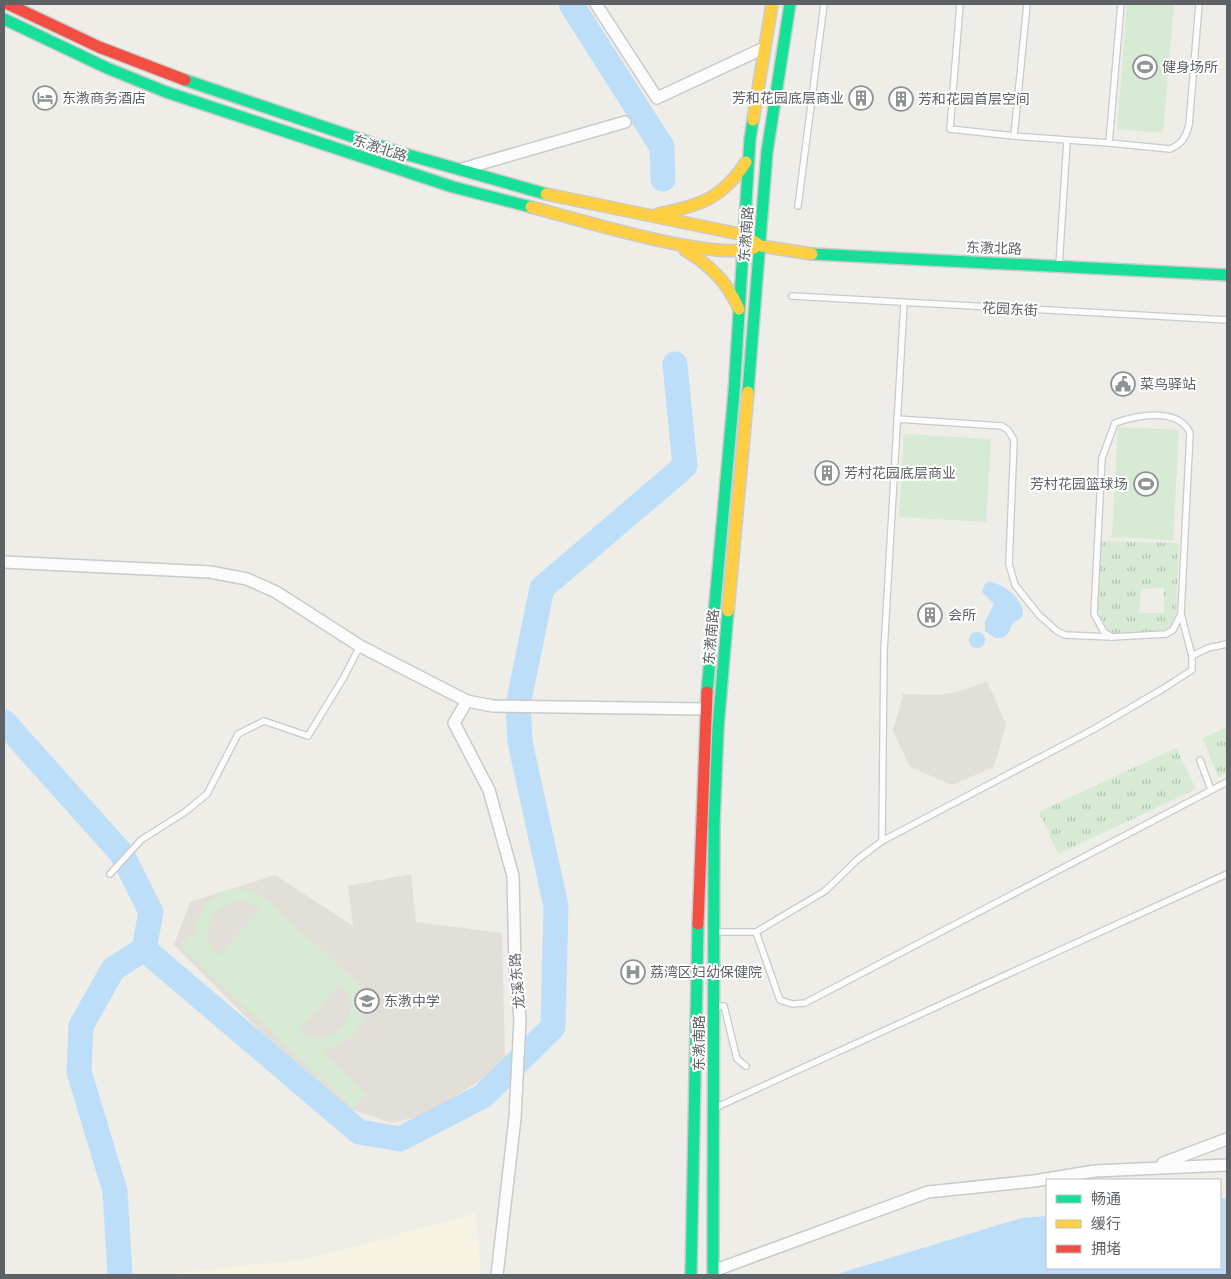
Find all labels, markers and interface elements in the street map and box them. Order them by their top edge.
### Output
sports icon: 健身场所 [1132,54,1158,80]
place label: 健身场所 [1162,59,1218,75]
hotel icon: 东漖商务酒店 [32,85,58,111]
building icon: 芳和花园底层商业 [848,85,874,111]
building icon: 芳和花园首层空间 [888,86,914,112]
place label: 东漖商务酒店 [62,90,146,106]
place label: 芳和花园底层商业 [732,90,844,106]
place label: 芳和花园首层空间 [918,91,1030,107]
street label: 东漖北路 [351,132,409,164]
street label: 东漖南路 [736,206,756,262]
street label: 东漖北路 [966,239,1022,257]
street label: 花园东街 [982,300,1038,318]
public building icon: 菜鸟驿站 [1110,371,1136,397]
place label: 菜鸟驿站 [1140,376,1196,392]
building icon: 芳村花园底层商业 [814,460,840,486]
place label: 芳村花园底层商业 [844,465,956,481]
sports icon: 芳村花园篮球场 [1133,471,1159,497]
place label: 芳村花园篮球场 [1030,476,1128,492]
building icon: 会所 [917,602,943,628]
place label: 会所 [948,607,976,623]
street label: 东漖南路 [701,608,721,666]
street label: 龙溪东路 [507,952,527,1010]
hospital icon: 荔湾区妇幼保健院 [620,959,646,985]
place label: 荔湾区妇幼保健院 [650,964,762,980]
school or university icon: 东漖中学 [354,988,380,1014]
place label: 东漖中学 [384,993,440,1009]
street label: 东漖南路 [691,1015,707,1071]
legend [1046,1179,1221,1269]
text: 畅通 [1091,1190,1121,1208]
text: 缓行 [1091,1215,1121,1233]
text: 拥堵 [1091,1240,1121,1258]

